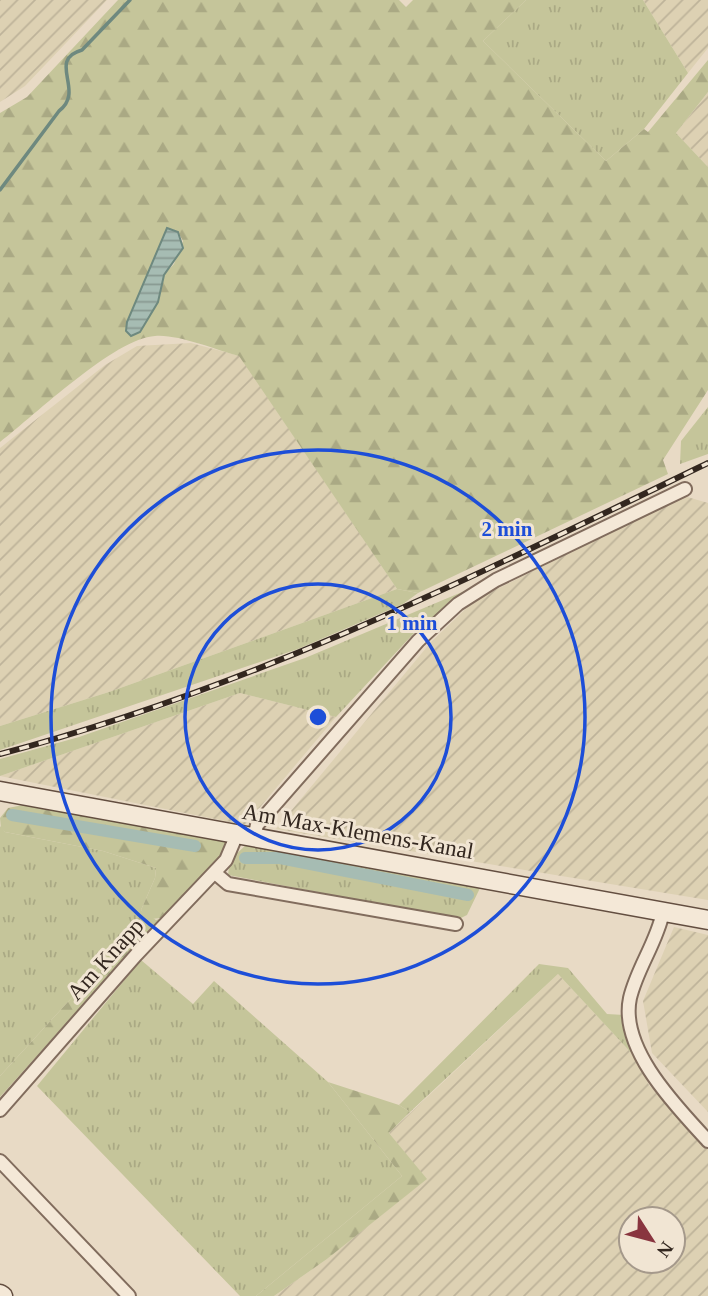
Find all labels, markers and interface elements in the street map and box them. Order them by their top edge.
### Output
text: 2 min [482,517,533,541]
text: 1 min [387,611,438,635]
centre of rings [306,705,330,729]
street label: Am Max-Klemens-Kanal [240,799,476,864]
street label: Am Knapp [62,913,149,1005]
north arrow [617,1205,687,1275]
text: N [653,1238,678,1262]

